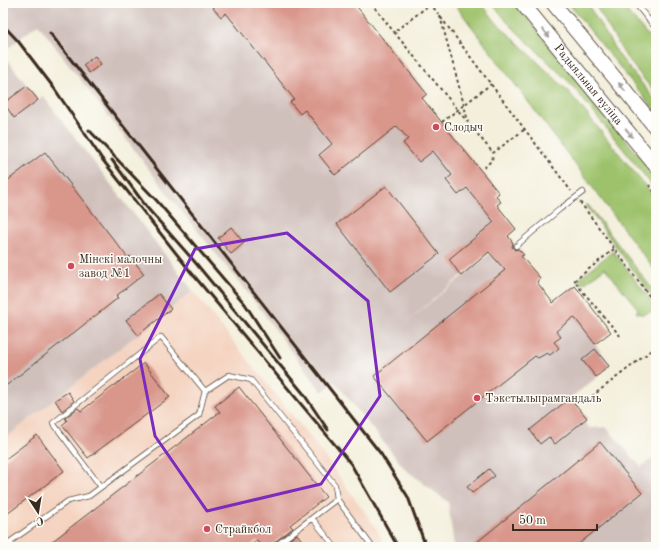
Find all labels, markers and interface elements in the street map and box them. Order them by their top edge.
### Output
one-way arrow [542,28,551,38]
street label: Радыяльная вуліца [551,42,625,127]
one-way arrow [618,81,627,92]
marker: Слодыч [431,122,441,132]
place label: Слодыч [444,122,483,134]
one-way arrow [625,128,634,139]
place label: Мінскі малочны завод №1 [79,253,162,280]
marker: Мінскі малочны завод №1 [66,261,76,271]
marker: Тэкстыльпрамгандаль [472,393,482,403]
place label: Тэкстыльпрамгандаль [485,393,602,405]
north arrow [18,492,58,532]
scale bar [513,506,597,532]
text: С [35,514,44,526]
text: 50 m [519,514,546,527]
marker: Страйкбол [202,524,212,534]
place label: Страйкбол [215,524,271,536]

